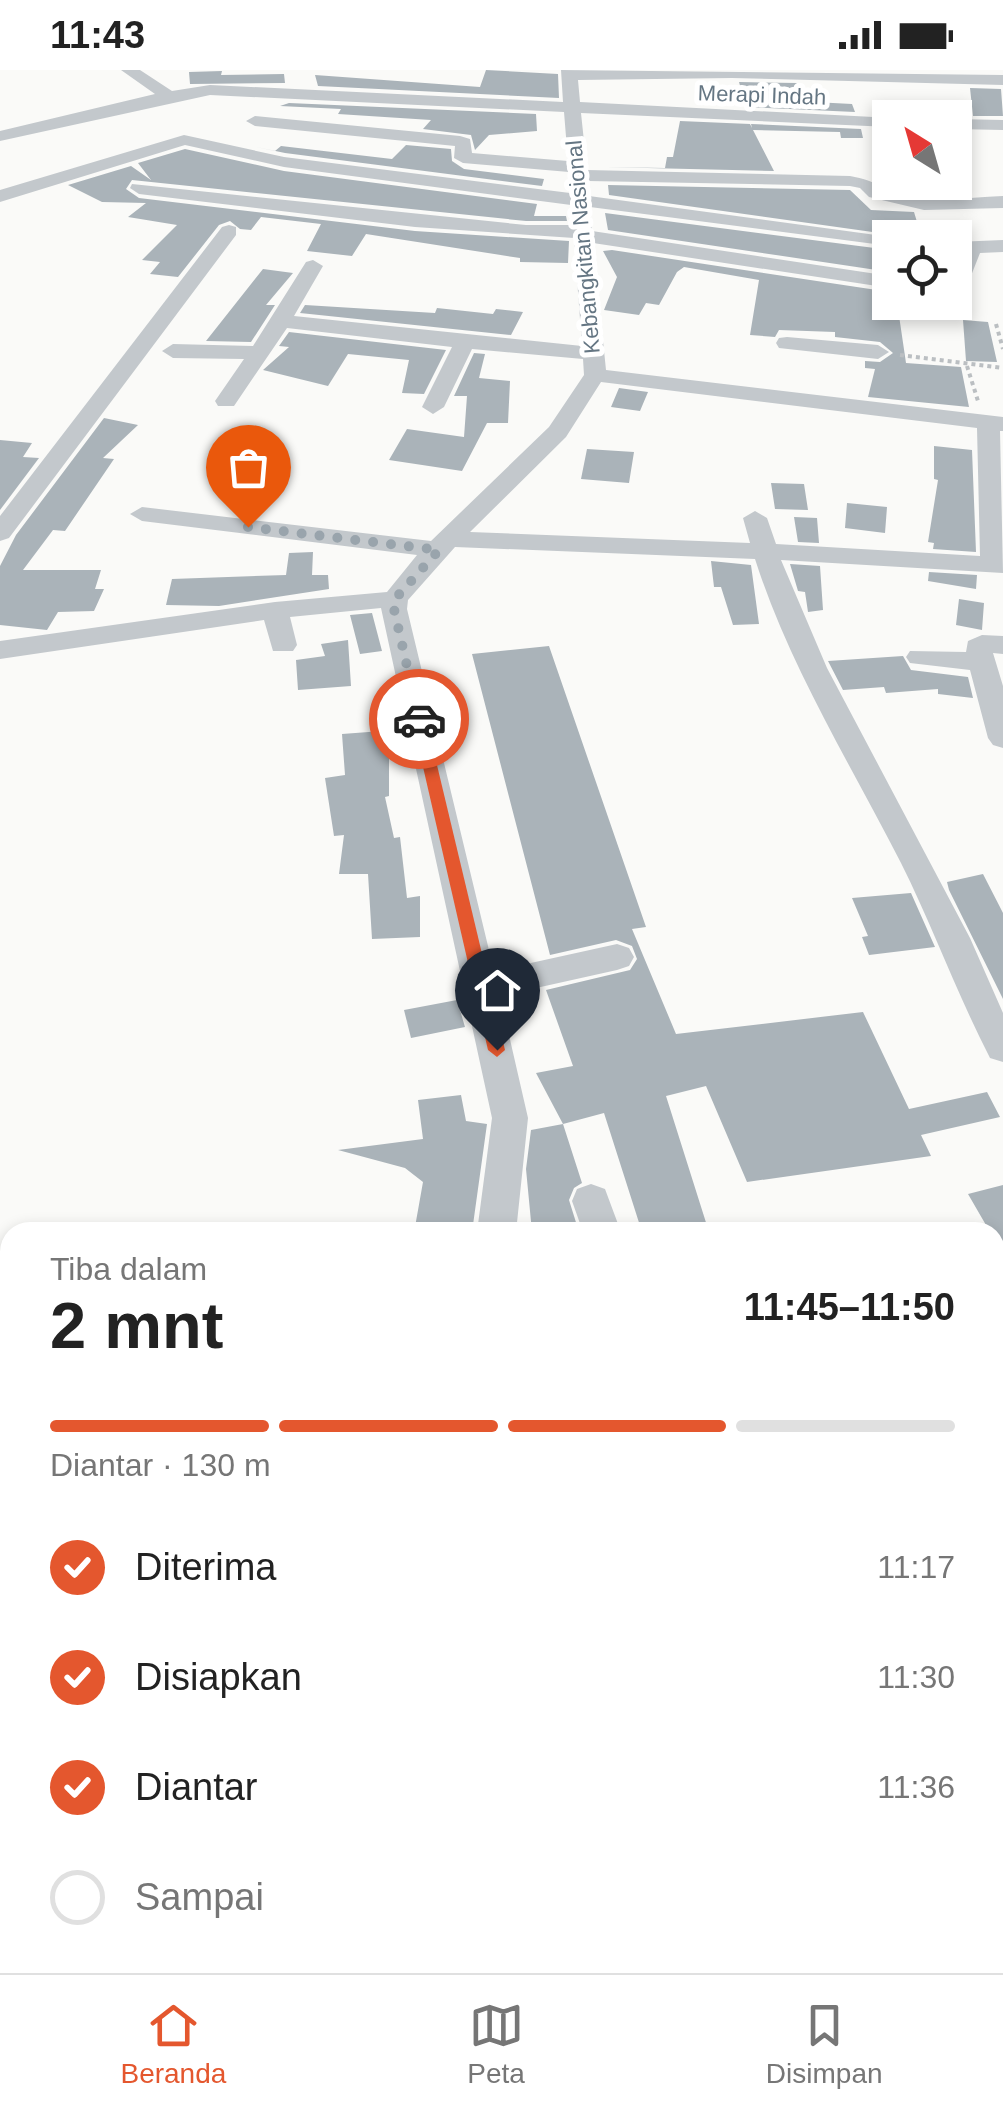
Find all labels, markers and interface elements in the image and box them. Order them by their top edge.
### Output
text: 11:43 [50,14,145,56]
street label: Merapi Indah [697,80,827,110]
north arrow [872,100,972,200]
map controls [872,100,972,320]
street label: Kebangkitan Nasional [561,139,605,355]
button: locate [872,220,972,320]
pin [206,425,291,528]
icon: bag [221,440,276,495]
courier [369,669,469,769]
icon: car [392,692,447,747]
pin [455,948,540,1051]
icon: home [470,963,525,1018]
text: Tiba dalam [50,1251,207,1287]
text: 11:45–11:50 [744,1286,955,1328]
text: 2 mnt [50,1289,223,1362]
text: Diantar · 130 m [50,1447,271,1483]
icon: check [50,1540,105,1595]
text: Diterima [135,1546,276,1588]
text: 11:17 [877,1549,955,1585]
icon: check [50,1650,105,1705]
text: Disiapkan [135,1656,302,1698]
text: 11:30 [877,1659,955,1695]
icon: check [50,1760,105,1815]
text: Diantar [135,1766,258,1808]
text: 11:36 [877,1769,955,1805]
text: Sampai [135,1876,264,1918]
tab: Beranda [120,1998,226,2090]
tab: Peta [467,1998,525,2090]
tab: Disimpan [766,1998,883,2090]

